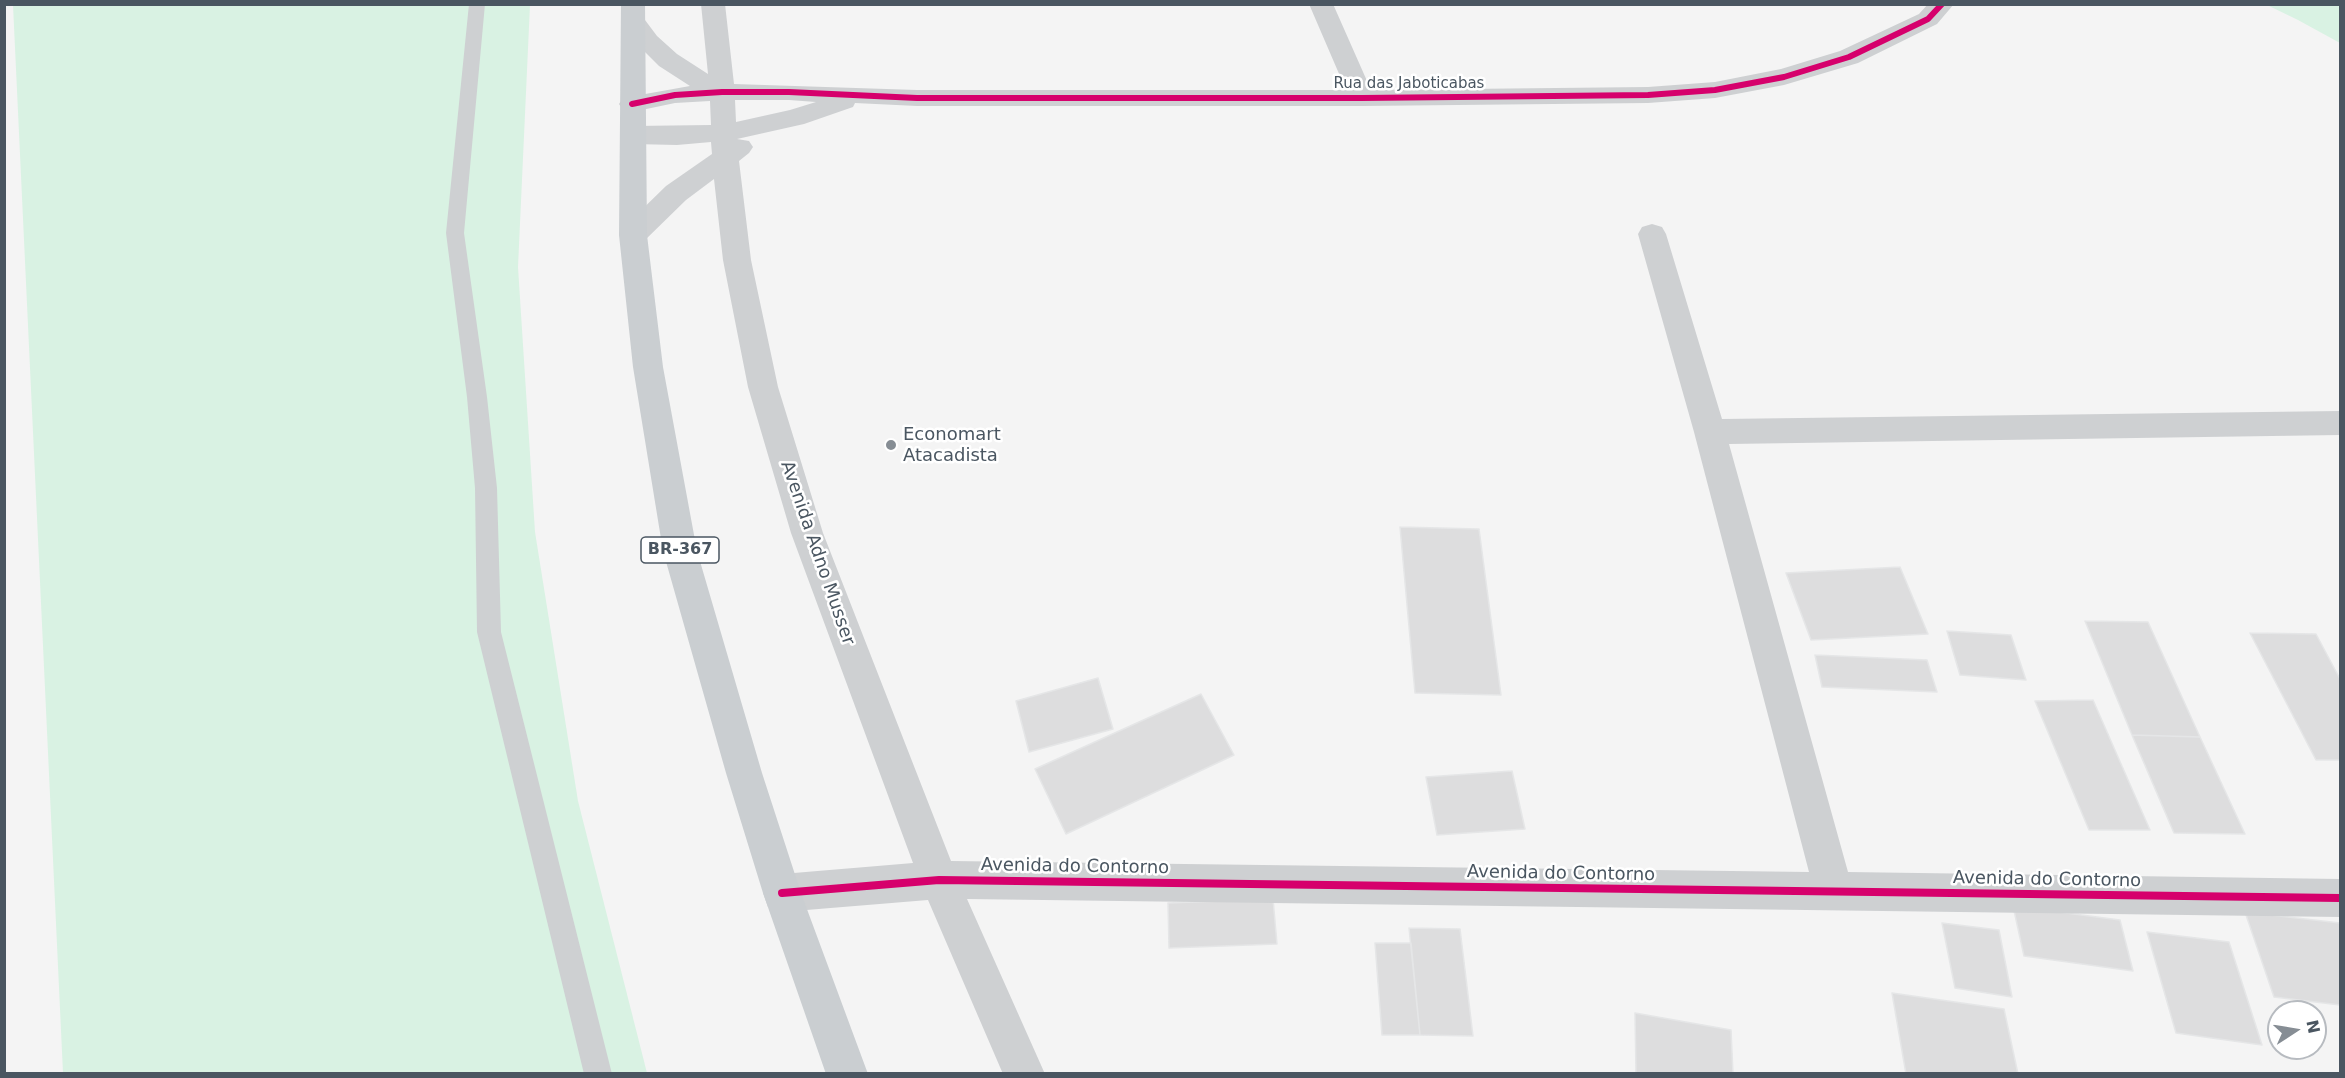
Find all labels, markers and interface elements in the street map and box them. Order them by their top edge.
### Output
street label: Rua das Jaboticabas [1334,75,1484,93]
place label: Economart Atacadista [903,424,1001,466]
marker: Economart Atacadista [884,438,898,452]
street label: Avenida Adno Musser [775,458,859,648]
road number: BR-367 [641,537,719,563]
street label: Avenida do Contorno [981,855,1169,879]
street label: Avenida do Contorno [1467,862,1655,886]
street label: Avenida do Contorno [1953,868,2141,892]
north arrow [2267,1000,2327,1060]
text: N [2302,1018,2324,1035]

